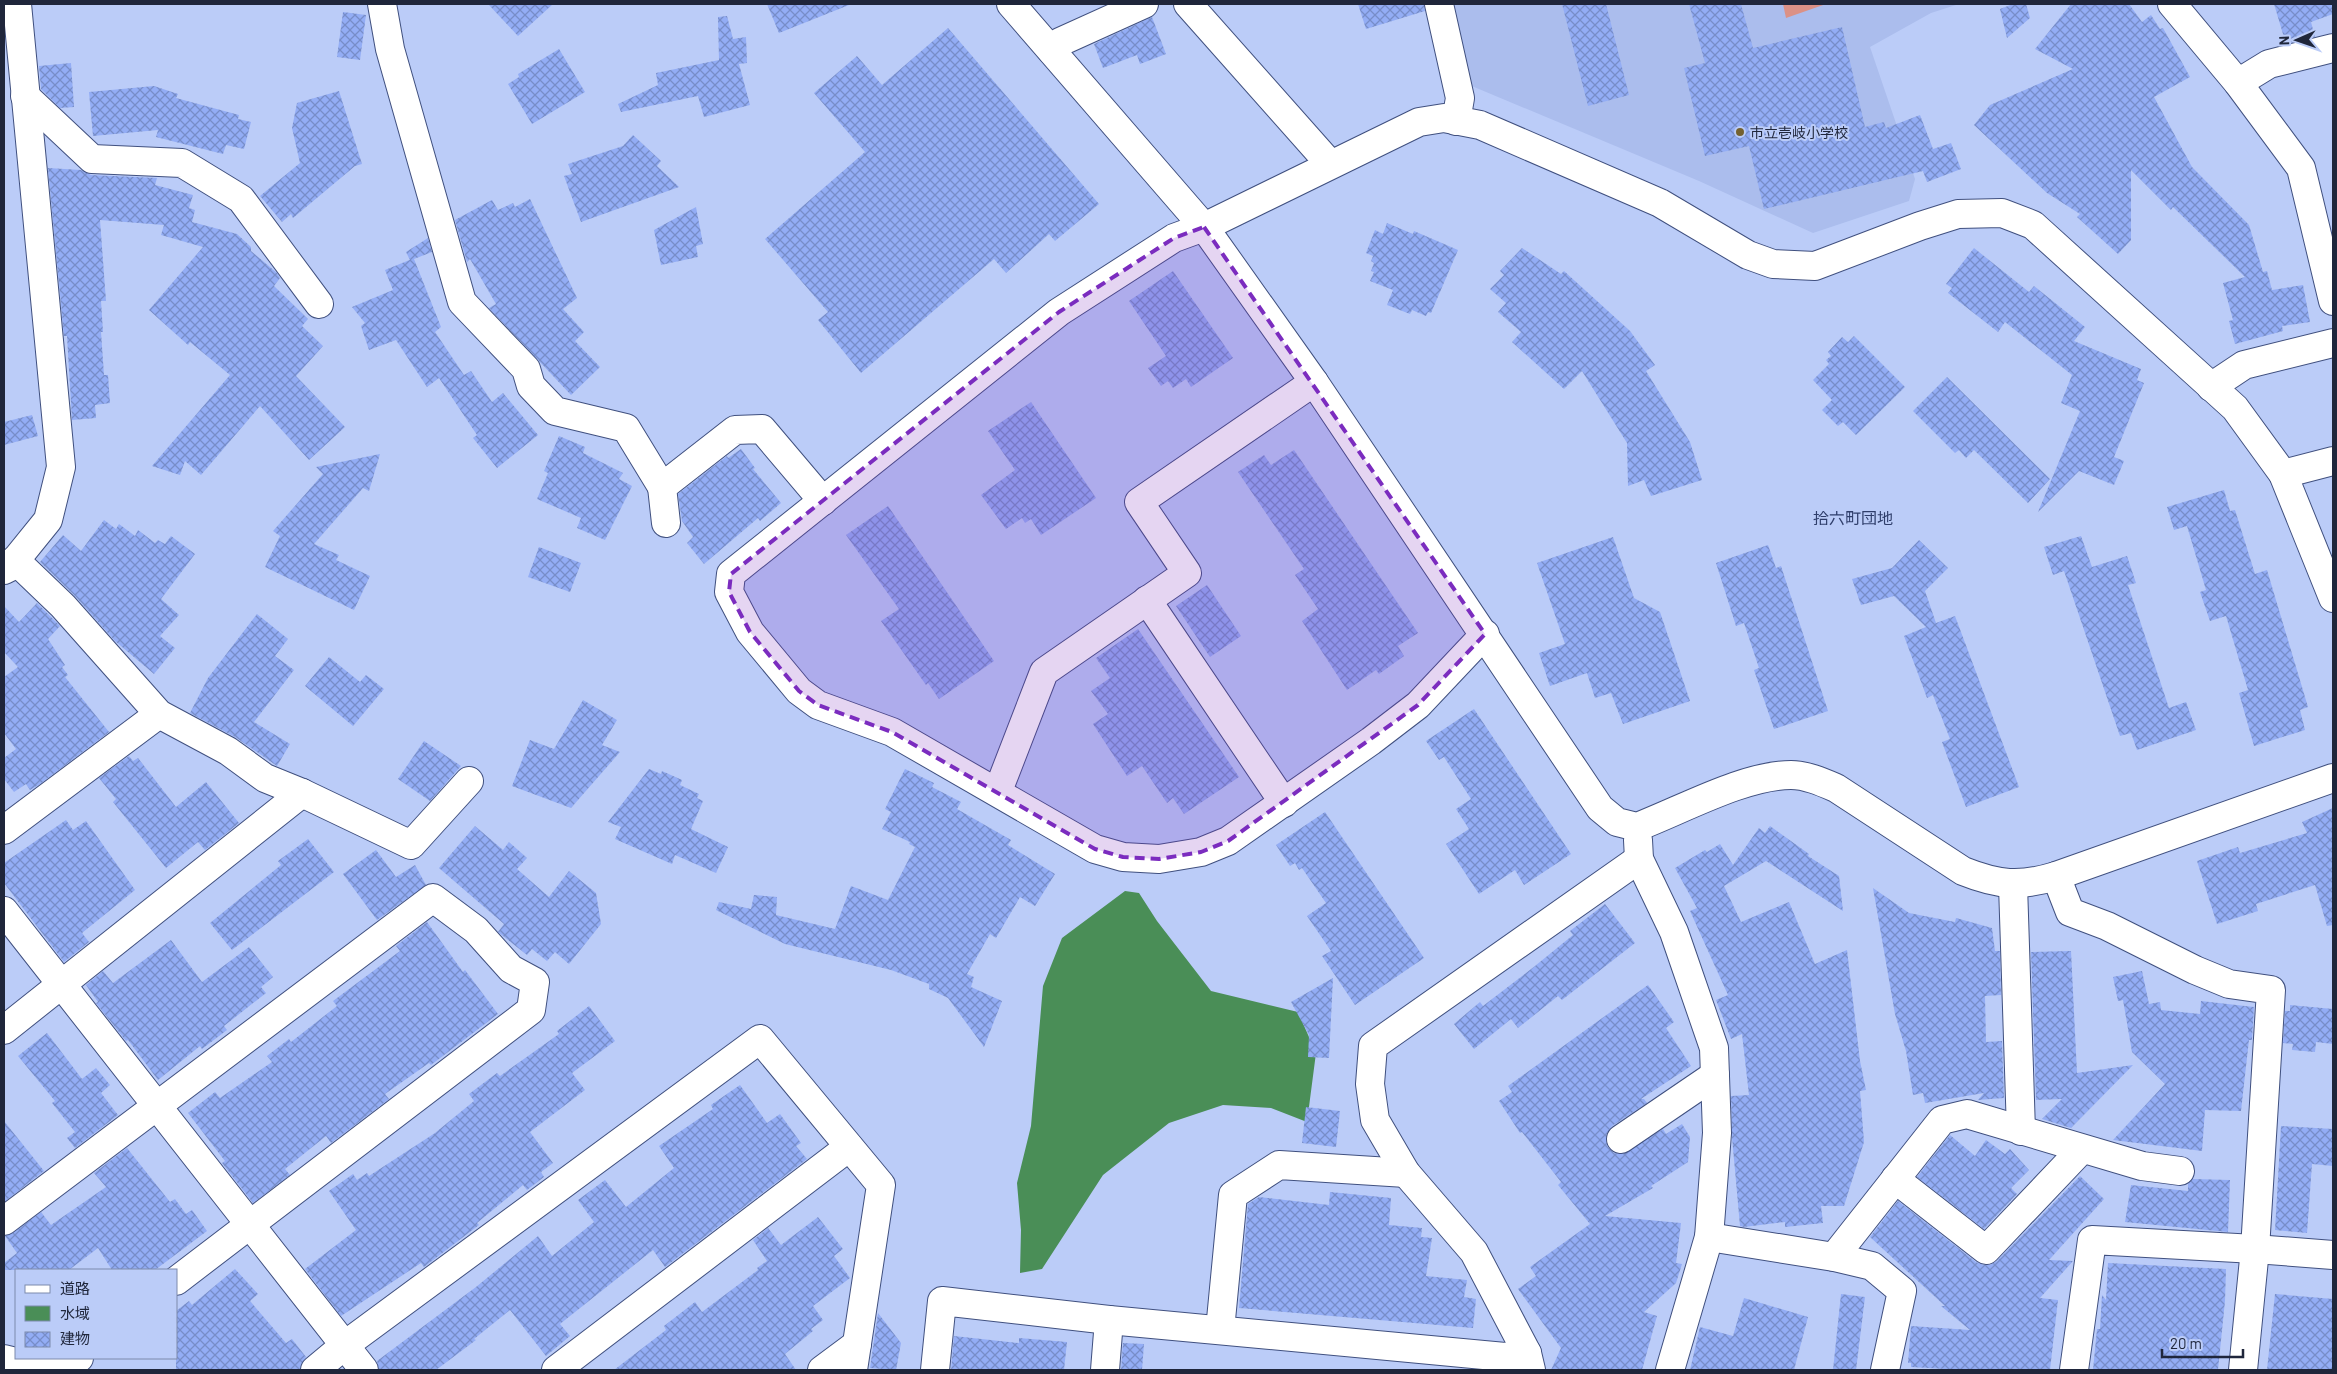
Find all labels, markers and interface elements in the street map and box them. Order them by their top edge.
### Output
north arrow [2272,15,2322,65]
text: N [2275,36,2292,45]
place label: 市立壱岐小学校 [1750,124,1848,141]
marker: 市立壱岐小学校 [1734,126,1746,138]
district label: 拾六町団地 [1813,508,1893,527]
legend [15,1269,178,1359]
text: 道路 [60,1279,90,1297]
text: 水域 [60,1304,90,1322]
scale bar [2162,1326,2243,1358]
text: 建物 [60,1329,90,1347]
text: 20 m [2170,1334,2202,1352]

